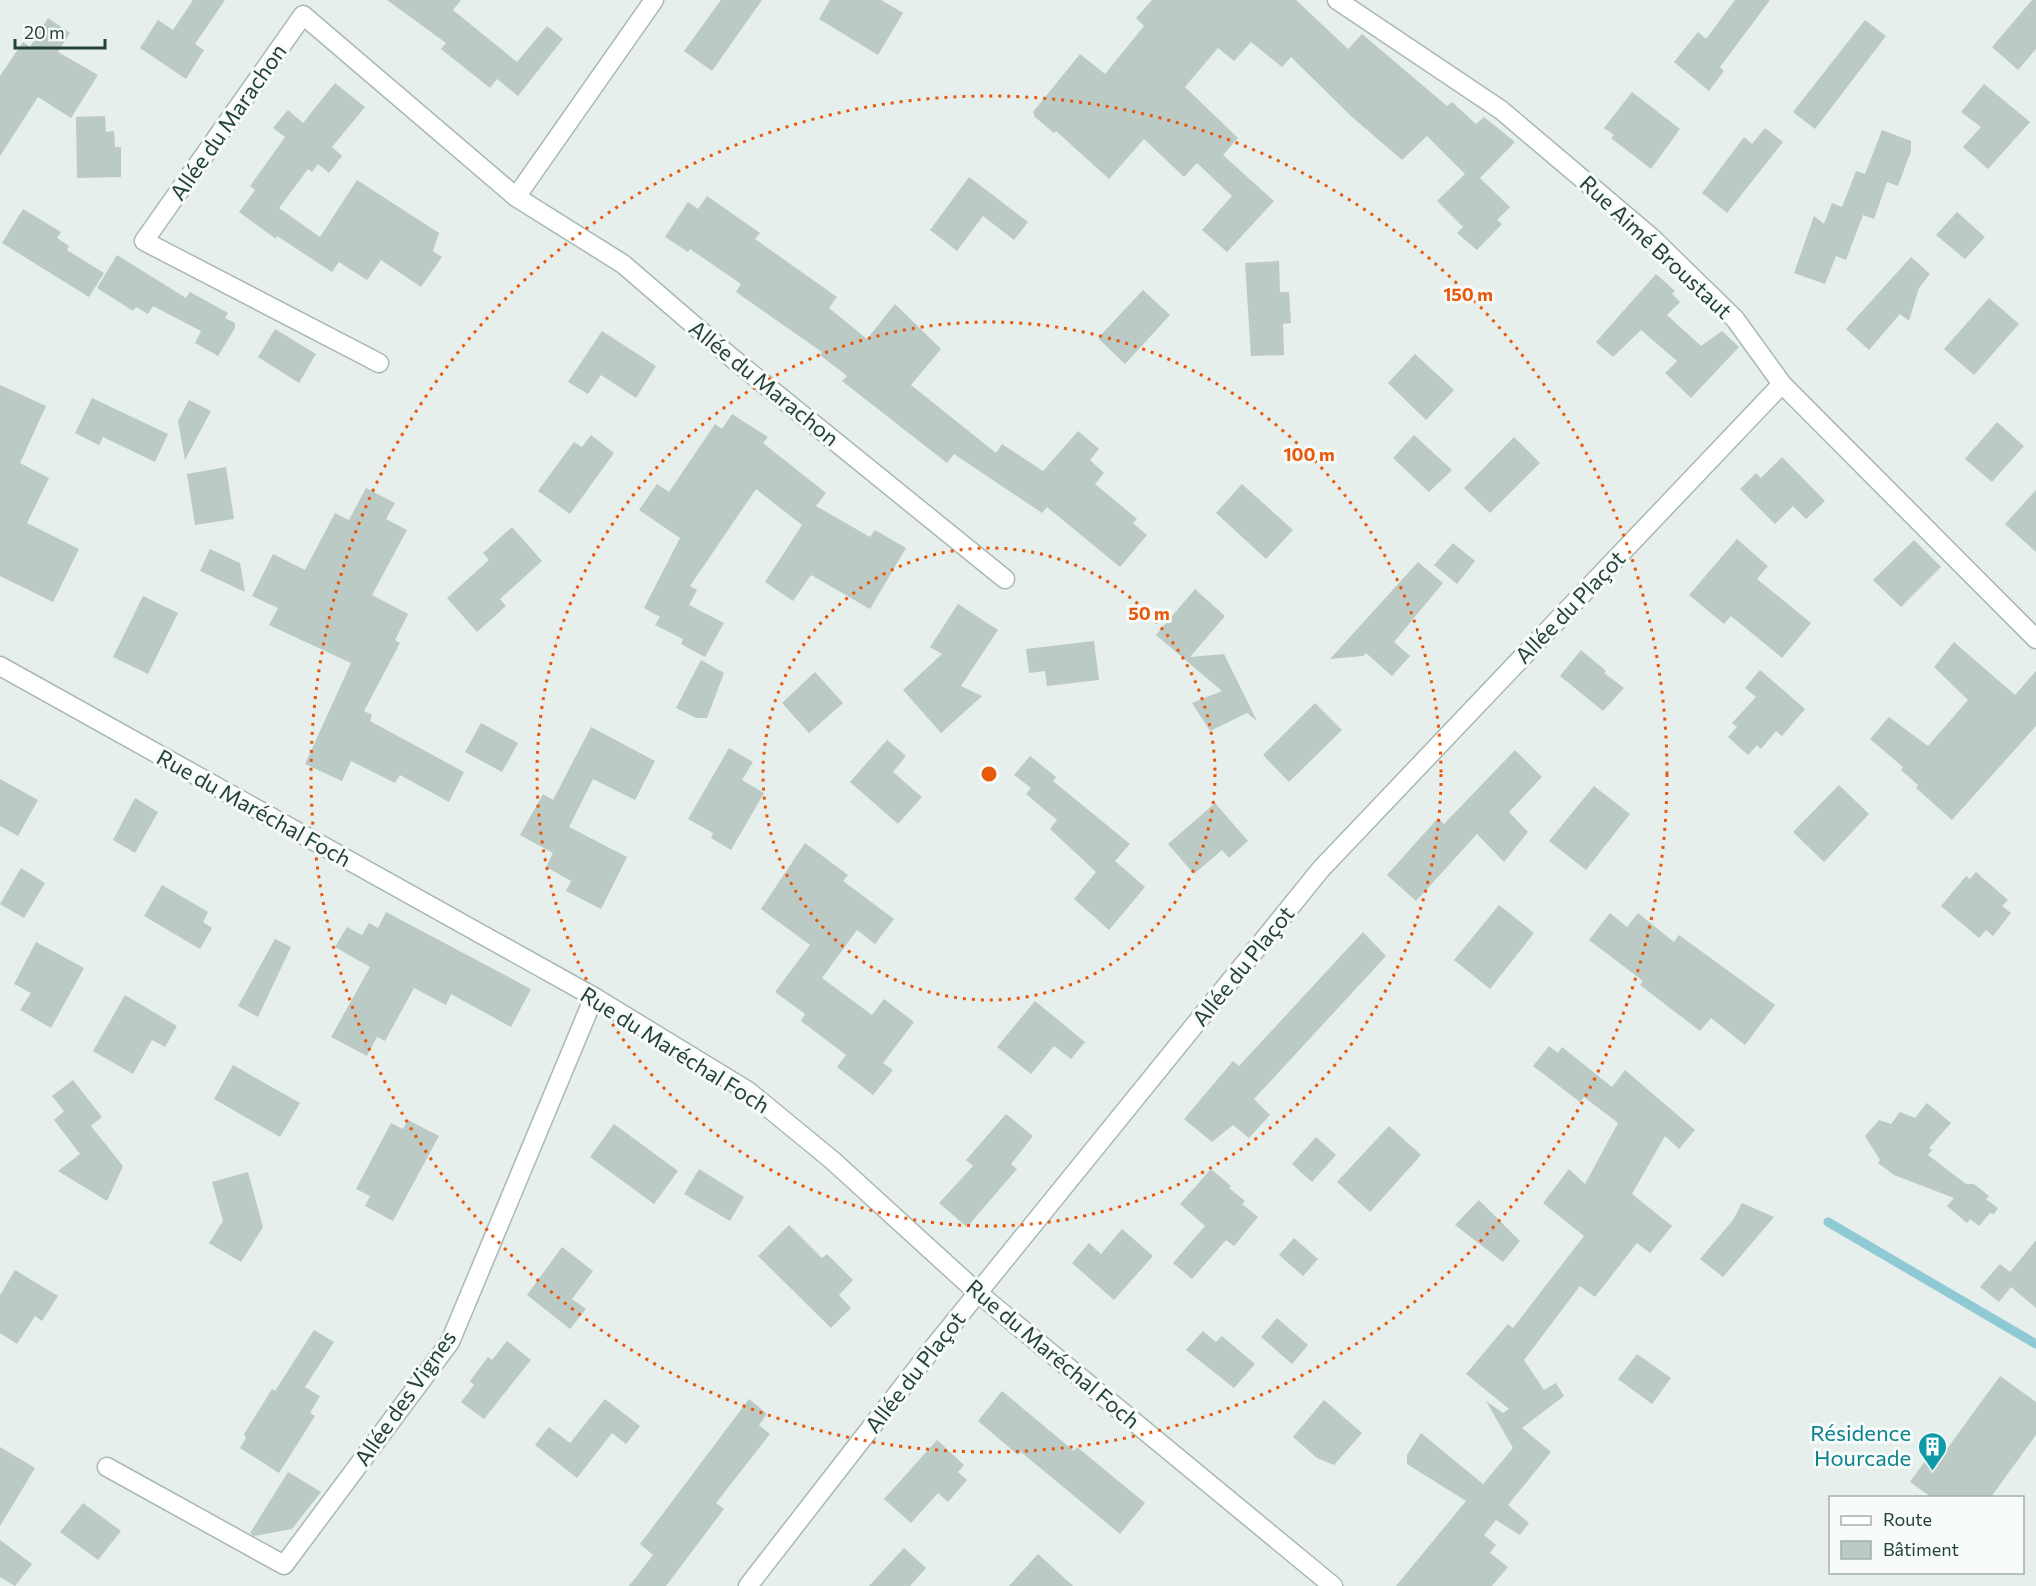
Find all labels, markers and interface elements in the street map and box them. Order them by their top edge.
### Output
scale bar [15,12,105,50]
text: 20 m [24,21,65,43]
street label: Allée du Marachon [164,38,292,205]
street label: Rue Aimé Broustaut [1575,169,1738,324]
text: 150 m [1443,283,1493,305]
street label: Allée du Marachon [684,314,845,451]
text: 100 m [1283,443,1335,465]
street label: Allée du Plaçot [1509,544,1630,669]
text: 50 m [1128,602,1170,624]
street label: Rue du Maréchal Foch [152,743,356,872]
centre of rings [979,764,999,784]
street label: Allée du Plaçot [1186,900,1299,1031]
street label: Rue du Maréchal Foch [576,980,775,1119]
street label: Rue du Maréchal Foch [961,1273,1145,1434]
street label: Allée du Plaçot [859,1306,970,1438]
street label: Allée des Vignes [348,1325,461,1471]
place label: Résidence Hourcade [1810,1419,1911,1471]
building icon: Résidence Hourcade [1916,1430,1948,1472]
legend [1829,1496,2024,1574]
text: Route [1883,1508,1932,1530]
text: Bâtiment [1883,1538,1959,1560]

